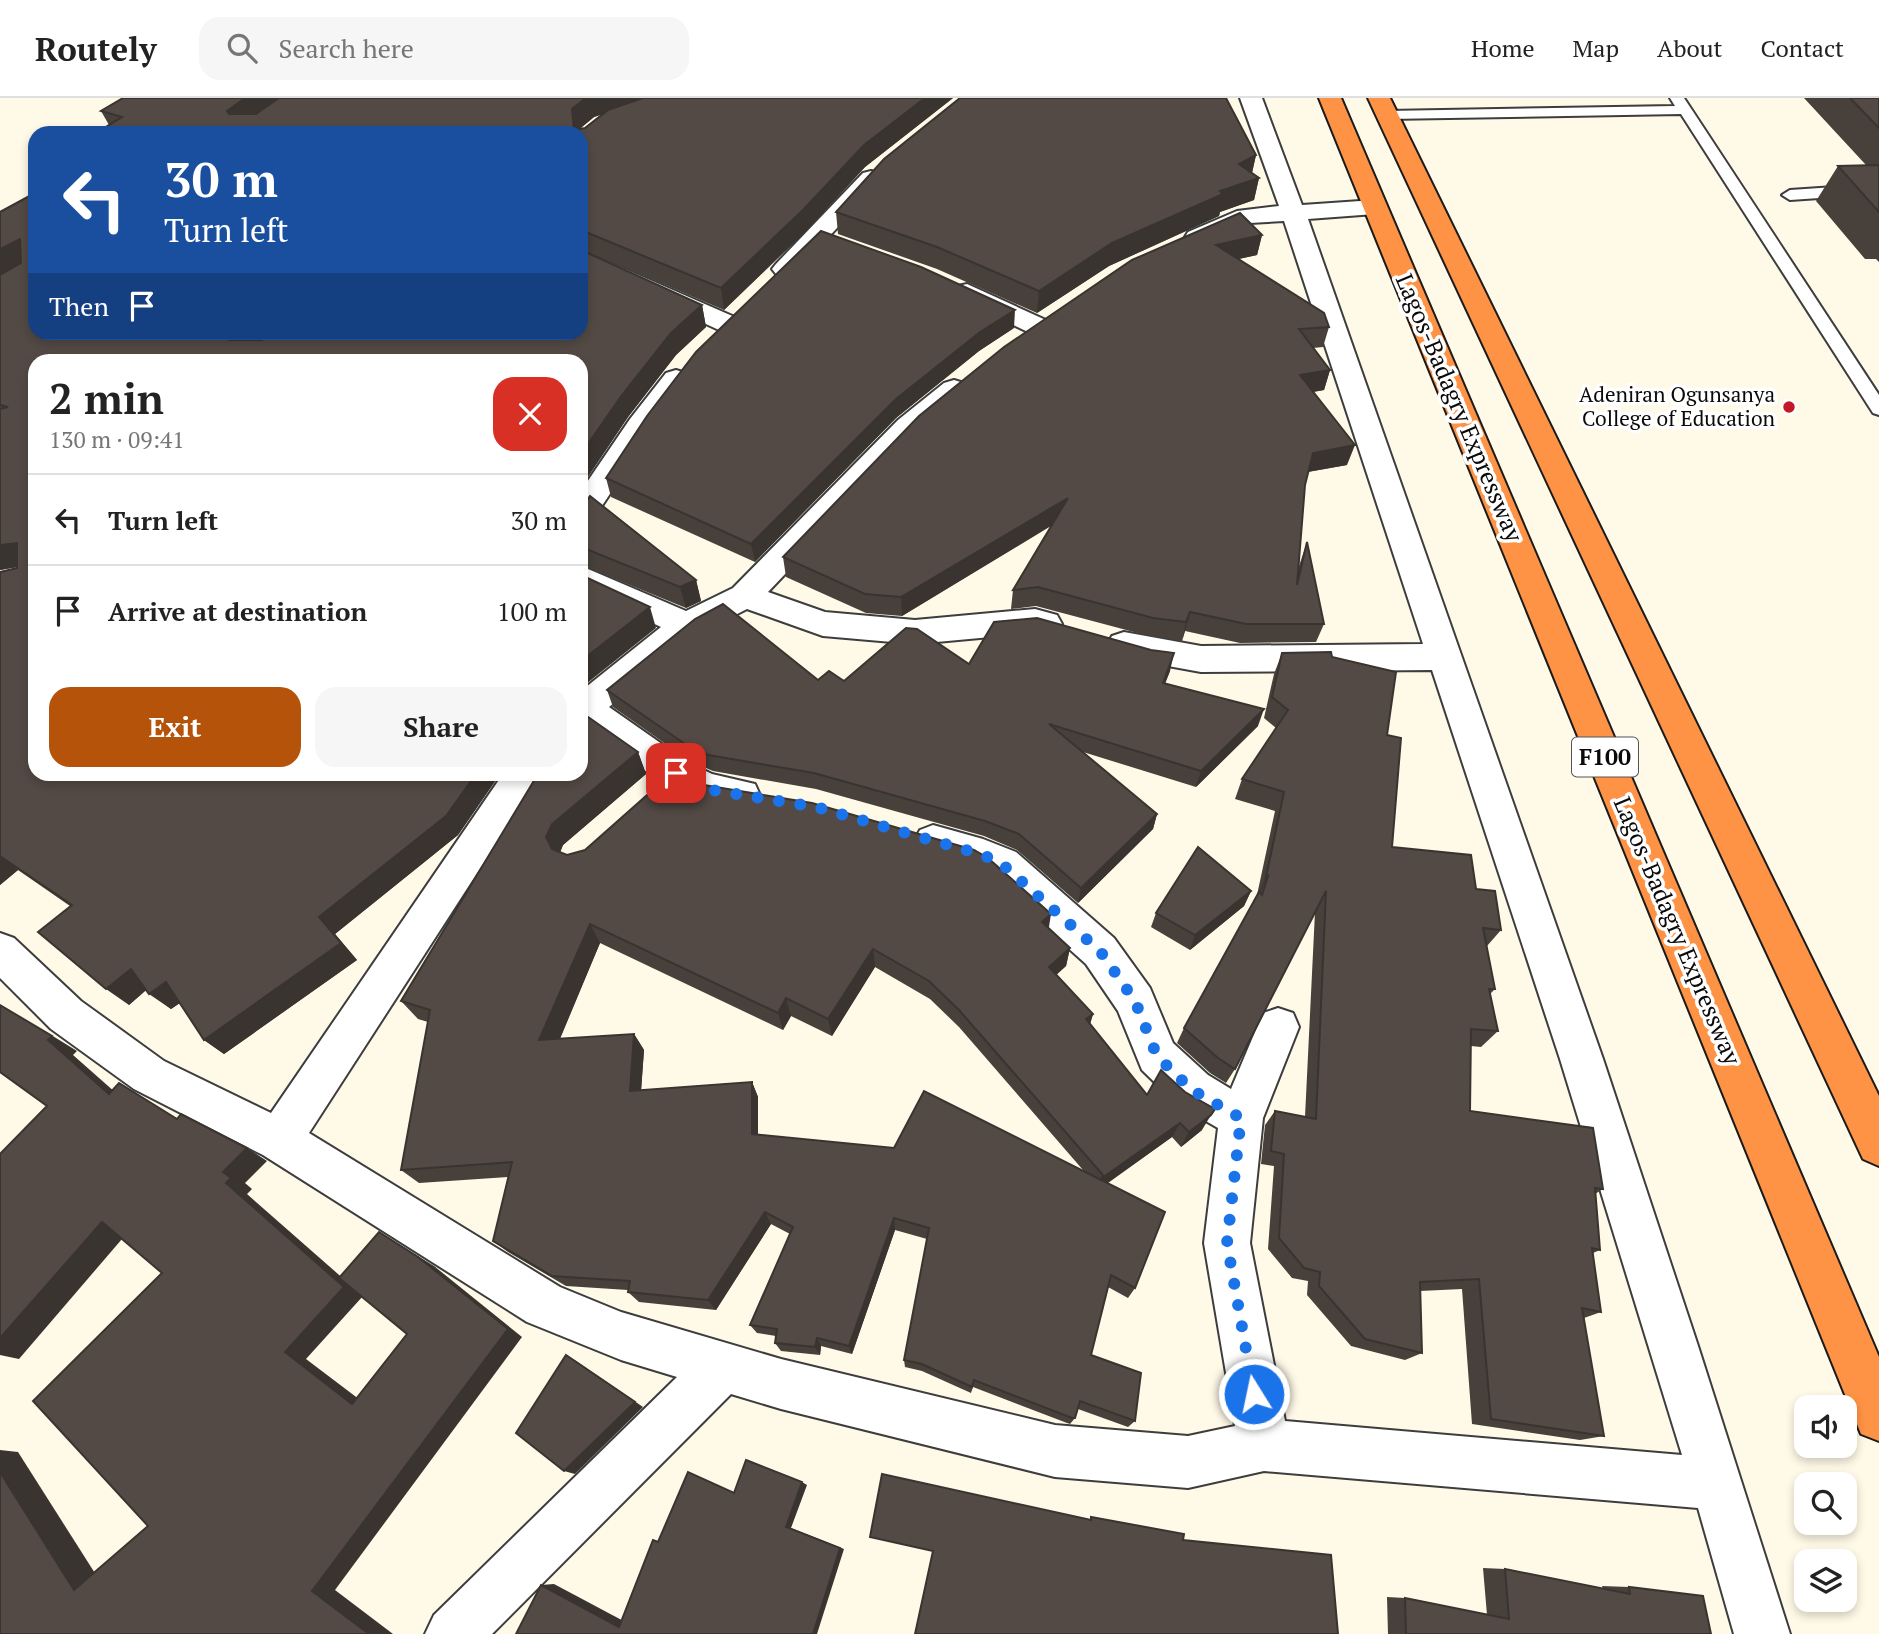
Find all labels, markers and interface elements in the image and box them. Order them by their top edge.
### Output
search box [199,17,689,80]
text: Routely [35,27,157,70]
icon: search [223,29,261,67]
text: Search here [279,31,414,65]
text: Home [1471,32,1535,64]
text: Map [1573,32,1619,64]
text: About [1657,32,1723,64]
text: Contact [1761,32,1844,64]
text: 30 m [164,146,278,211]
icon: left [49,154,140,245]
text: Turn left [164,209,288,251]
street label: Lagos-Badagry Expressway [1389,269,1531,547]
icon: arrive [123,287,161,325]
text: Then [49,289,109,323]
text: 2 min [49,370,164,426]
button: close [493,377,567,451]
place label: Adeniran Ogunsanya College of Education [1579,380,1776,432]
marker: Adeniran Ogunsanya College of Education [1781,399,1797,415]
text: 130 m · 09:41 [49,424,184,455]
icon: left [49,501,87,539]
text: Turn left [108,503,218,537]
text: 30 m [511,503,567,537]
icon: arrive [49,592,87,630]
text: Arrive at destination [108,594,367,628]
text: 100 m [497,594,567,628]
button: Exit [49,687,301,767]
button: Share [315,687,567,767]
road number: F100 [1572,737,1638,776]
pin [646,743,706,803]
icon: arrive [657,754,695,792]
street label: Lagos-Badagry Expressway [1607,792,1749,1070]
position arrow [1217,1357,1291,1431]
map controls [1794,1395,1857,1612]
button: sound [1794,1395,1857,1458]
button: search [1794,1472,1857,1535]
button: layers [1794,1549,1857,1612]

